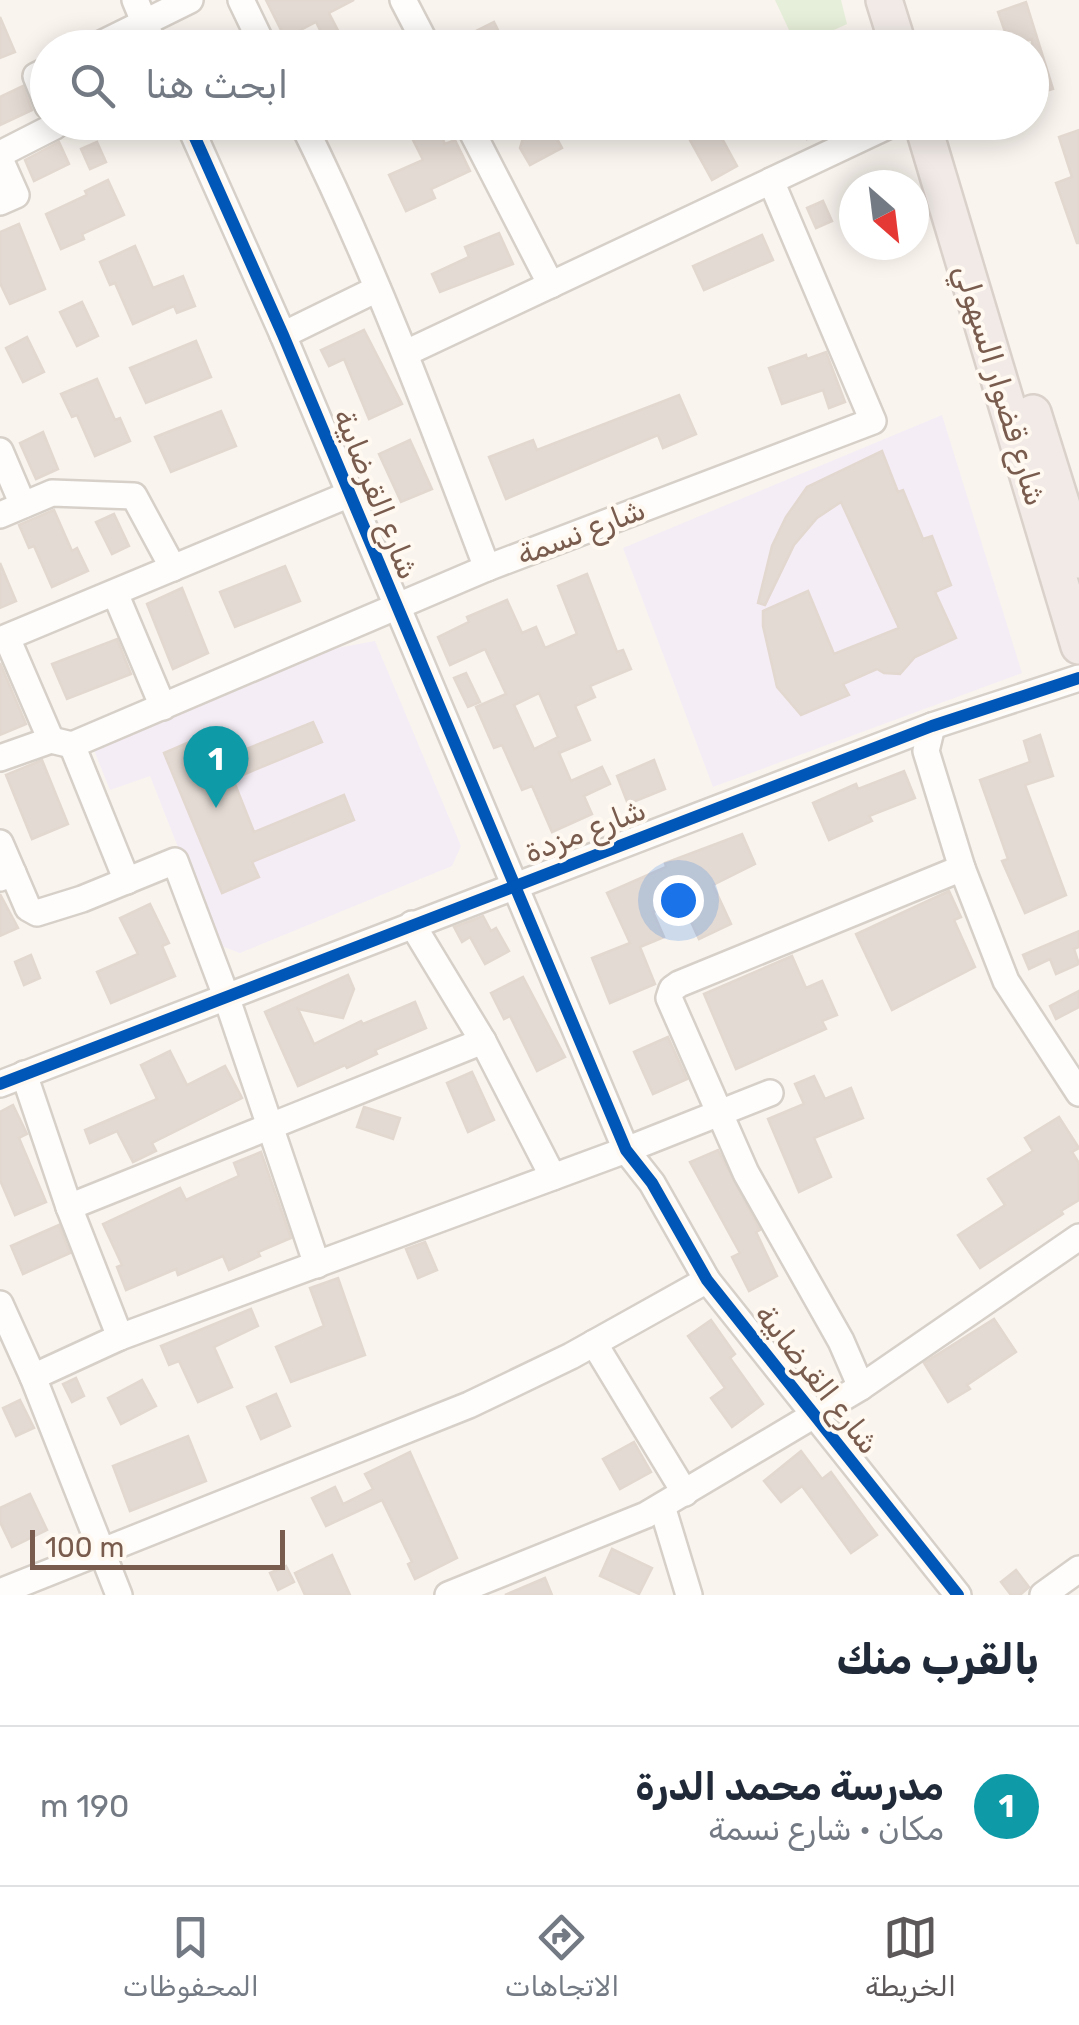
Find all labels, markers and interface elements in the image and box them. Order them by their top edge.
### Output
search box [30,30,1049,140]
icon: search [65,58,120,113]
text: ابحث هنا [145,62,288,108]
north arrow [839,170,929,260]
street label: شارع قضوار السهولي [942,260,1054,511]
street label: شارع القرضابية [324,403,427,585]
street label: شارع نسمة [512,491,651,575]
pin: 1 [184,726,248,808]
street label: شارع مزدة [519,791,652,872]
your location [653,875,704,926]
street label: شارع القرضابية [746,1297,887,1463]
scale bar [30,1525,285,1570]
text: 100 m [45,1531,124,1564]
text: بالقرب منك [837,1635,1039,1685]
text: مدرسة محمد الدرة [635,1764,944,1810]
text: 190 m [40,1787,129,1825]
text: 1 [999,1787,1014,1825]
text: مكان · شارع نسمة [708,1810,944,1848]
tab: المحفوظات [123,1910,259,2003]
tab: الاتجاهات [505,1910,619,2003]
tab: الخريطة [865,1910,956,2003]

